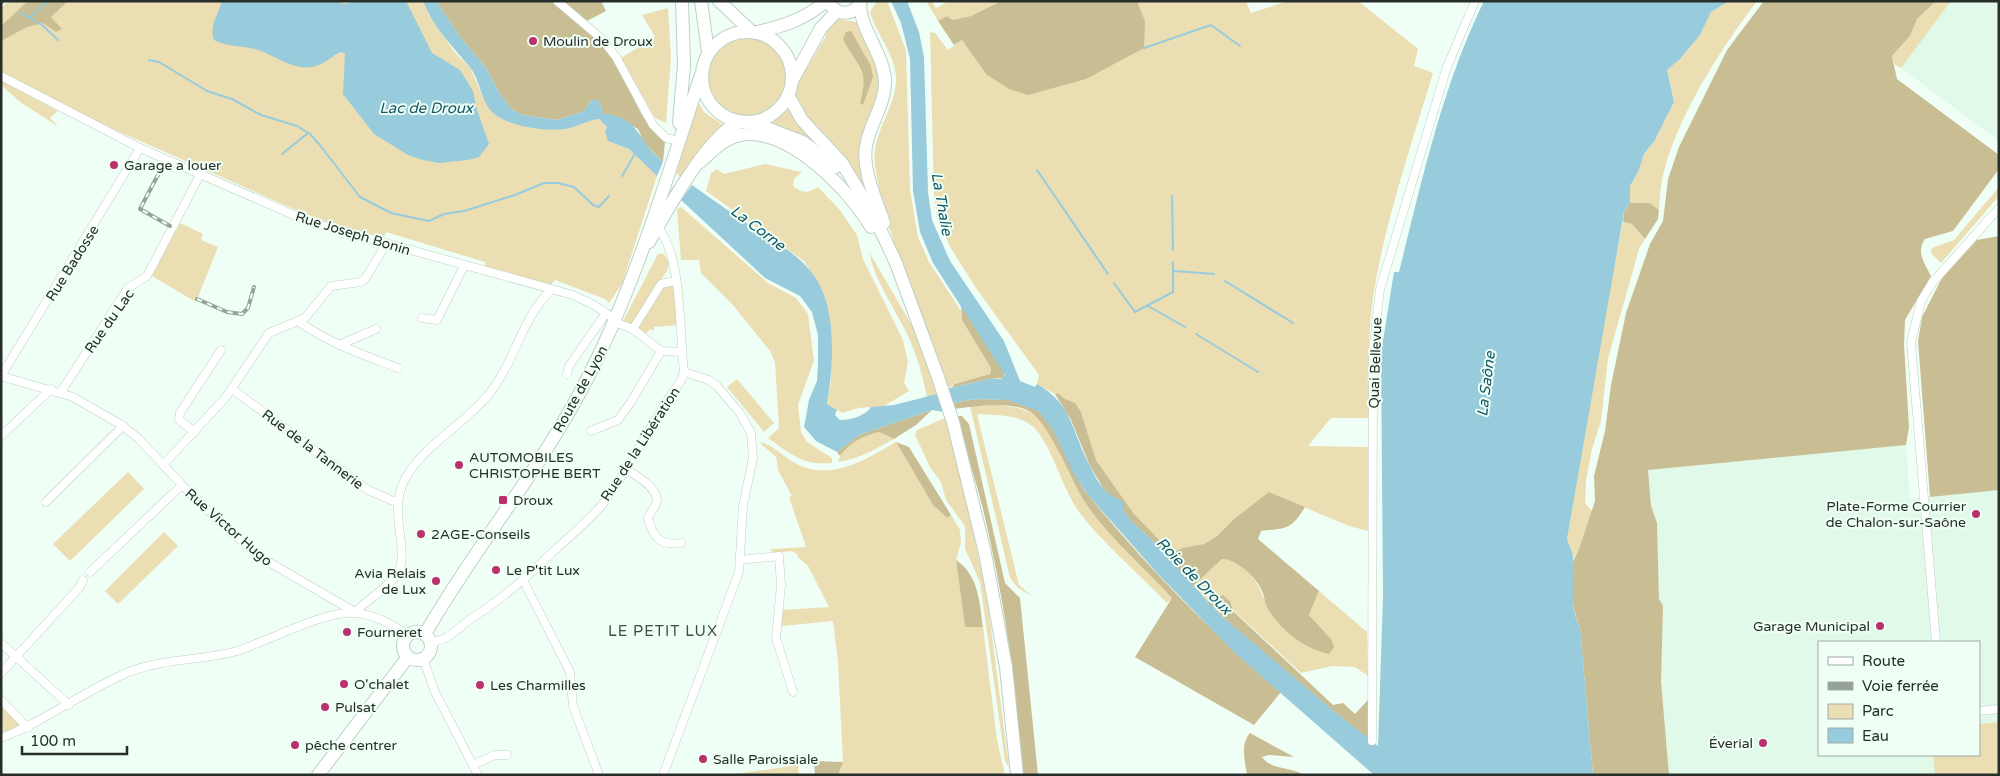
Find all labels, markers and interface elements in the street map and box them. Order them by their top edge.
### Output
place label: Moulin de Droux [543,33,653,50]
marker: Moulin de Droux [527,35,539,47]
water label: Lac de Droux [379,99,475,117]
place label: Garage a louer [124,157,222,174]
marker: Garage a louer [108,159,120,171]
water label: La Thalie [928,171,957,238]
water label: La Corne [727,202,790,255]
street label: Rue Joseph Bonin [293,208,412,259]
street label: Rue Badosse [42,222,103,304]
street label: Rue du Lac [81,286,138,357]
street label: Quai Bellevue [1365,317,1386,409]
street label: Route de Lyon [550,343,611,436]
water label: La Saône [1473,349,1499,418]
street label: Rue de la Libération [597,384,684,505]
street label: Rue de la Tannerie [259,406,367,493]
place label: AUTOMOBILES CHRISTOPHE BERT [469,449,601,482]
marker: AUTOMOBILES CHRISTOPHE BERT [453,459,465,471]
street label: Rue Victor Hugo [182,485,276,570]
place label: Droux [513,492,553,509]
marker: Droux [497,494,509,506]
place label: Plate-Forme Courrier de Chalon-sur-Saône [1826,498,1967,531]
marker: Plate-Forme Courrier de Chalon-sur-Saône [1970,508,1982,520]
place label: 2AGE-Conseils [431,526,530,543]
marker: 2AGE-Conseils [415,528,427,540]
water label: Roie de Droux [1153,534,1237,620]
place label: Le P'tit Lux [506,562,580,579]
marker: Le P'tit Lux [490,564,502,576]
place label: Avia Relais de Lux [354,565,426,598]
marker: Avia Relais de Lux [430,575,442,587]
place label: Garage Municipal [1753,618,1870,635]
marker: Garage Municipal [1874,620,1886,632]
district label: LE PETIT LUX [608,622,718,640]
place label: Fourneret [357,624,423,641]
marker: Fourneret [341,626,353,638]
legend [1818,641,1980,756]
text: Route [1862,652,1905,670]
place label: O'chalet [354,676,410,693]
place label: Les Charmilles [490,677,586,694]
text: Voie ferrée [1862,677,1939,695]
marker: O'chalet [338,678,350,690]
marker: Les Charmilles [474,679,486,691]
place label: Pulsat [335,699,377,716]
marker: Pulsat [319,701,331,713]
text: Parc [1862,702,1894,720]
scale bar [22,724,128,756]
text: Eau [1862,727,1889,745]
text: 100 m [30,732,76,750]
place label: Éverial [1709,735,1753,752]
place label: pêche centrer [305,737,397,754]
marker: Éverial [1757,737,1769,749]
marker: pêche centrer [289,739,301,751]
place label: Salle Paroissiale [713,751,818,768]
marker: Salle Paroissiale [697,753,709,765]

